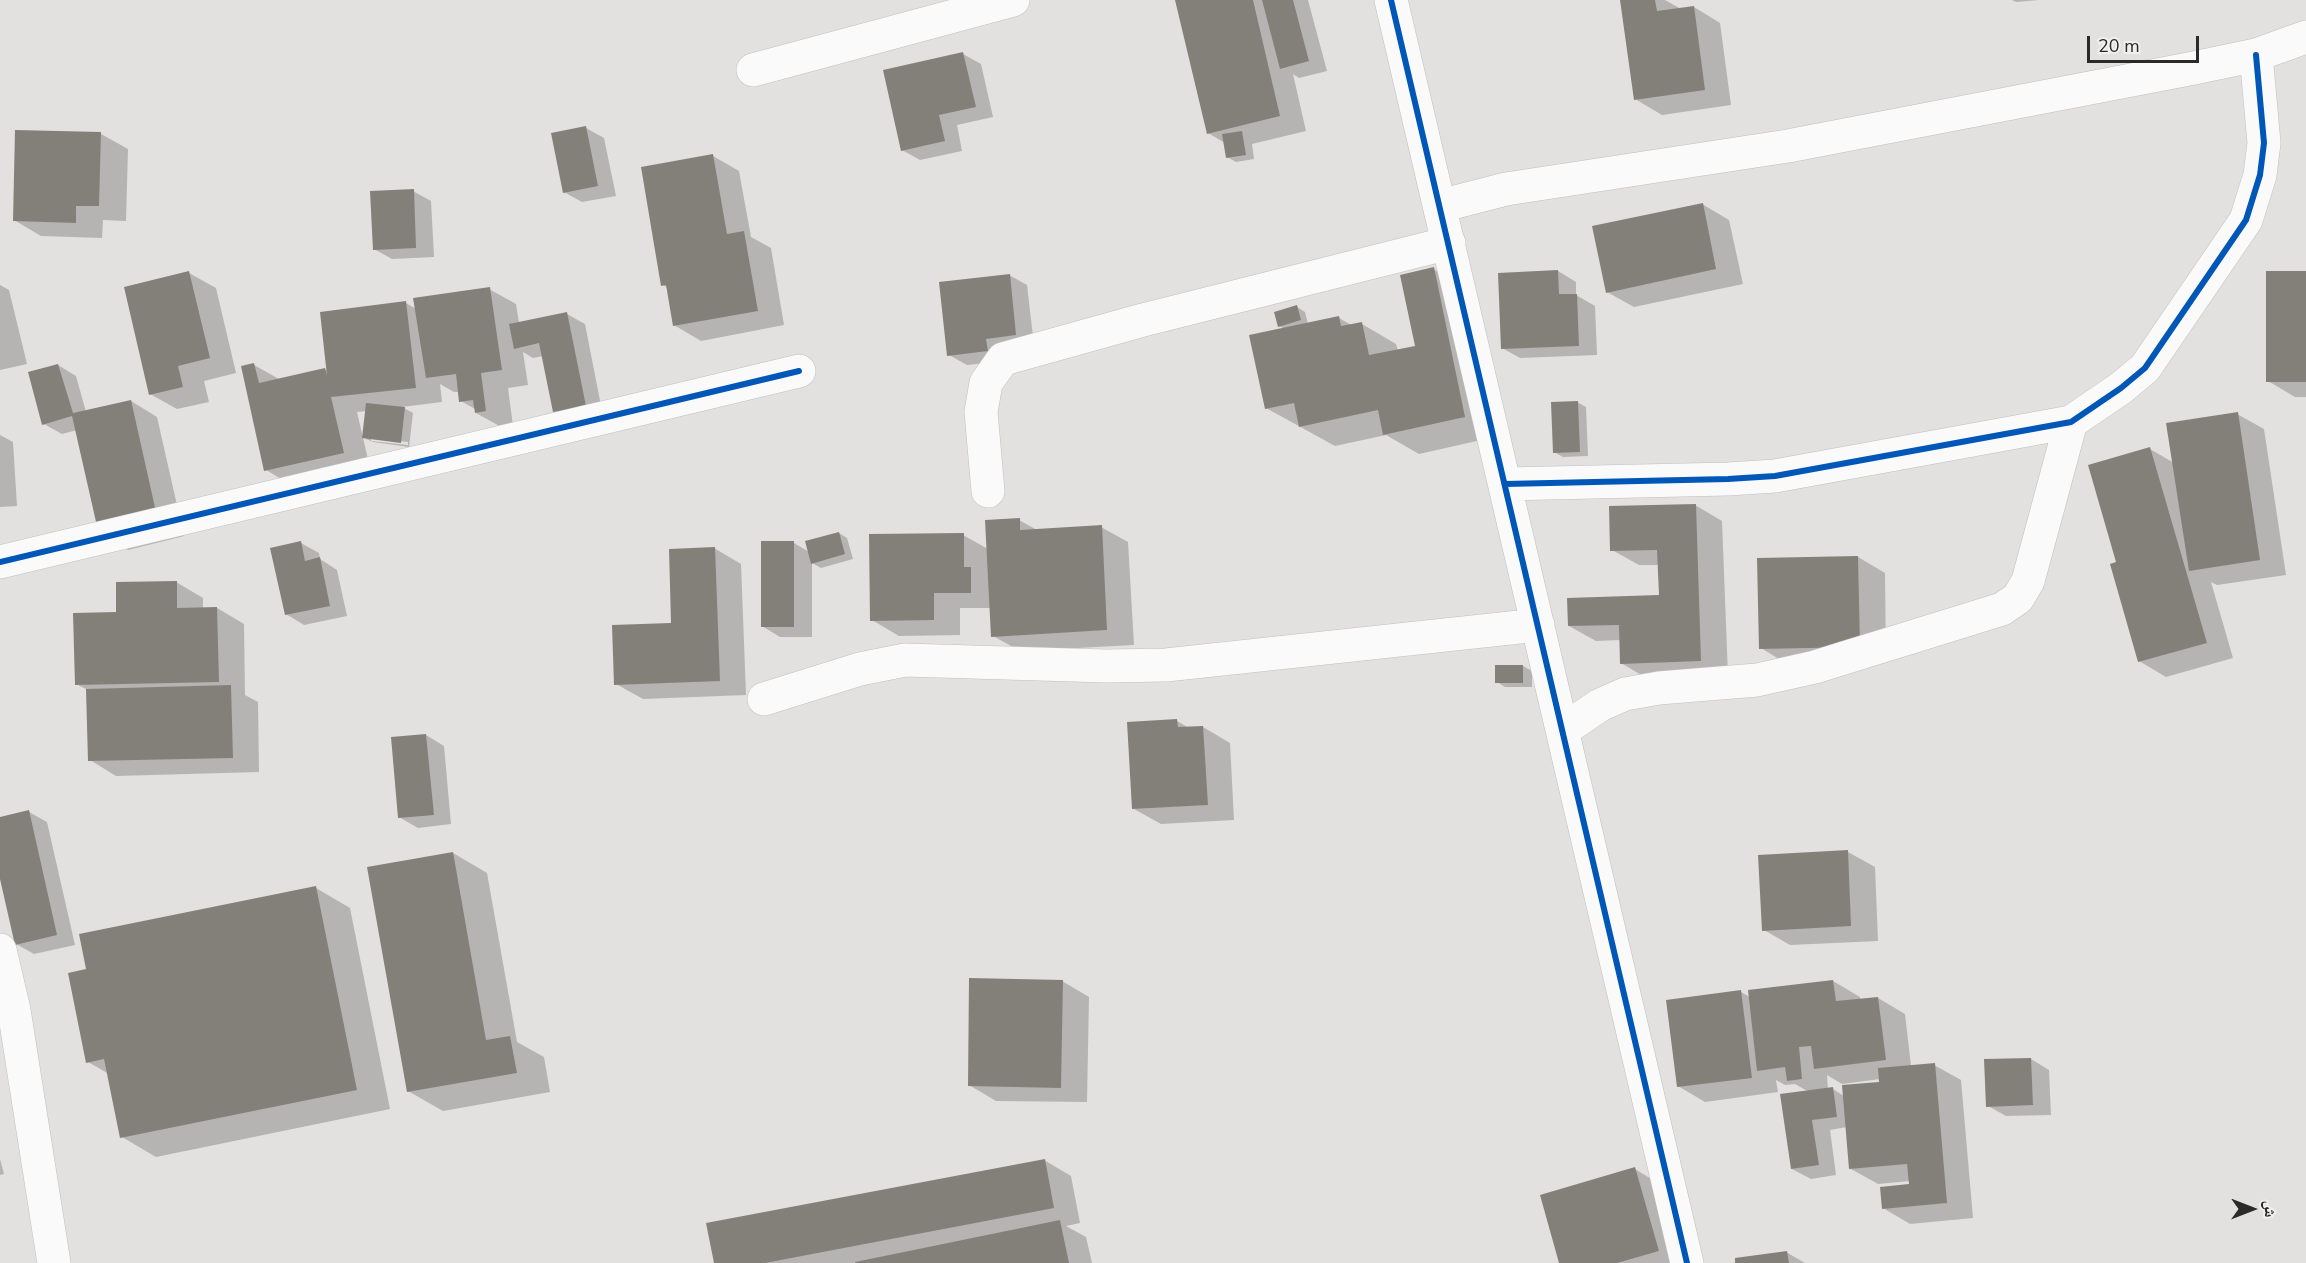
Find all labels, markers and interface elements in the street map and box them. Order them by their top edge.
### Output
scale bar [2090,24,2202,62]
text: 20 m [2098,34,2140,58]
north arrow [2222,1179,2282,1239]
text: ش [2259,1201,2281,1217]

